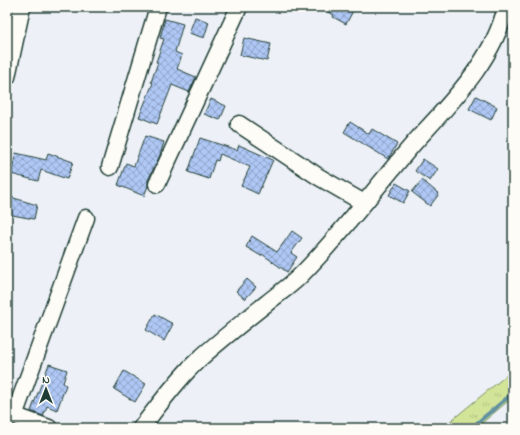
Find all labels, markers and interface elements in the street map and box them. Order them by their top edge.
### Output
north arrow [26,369,66,409]
text: N [42,372,50,388]

